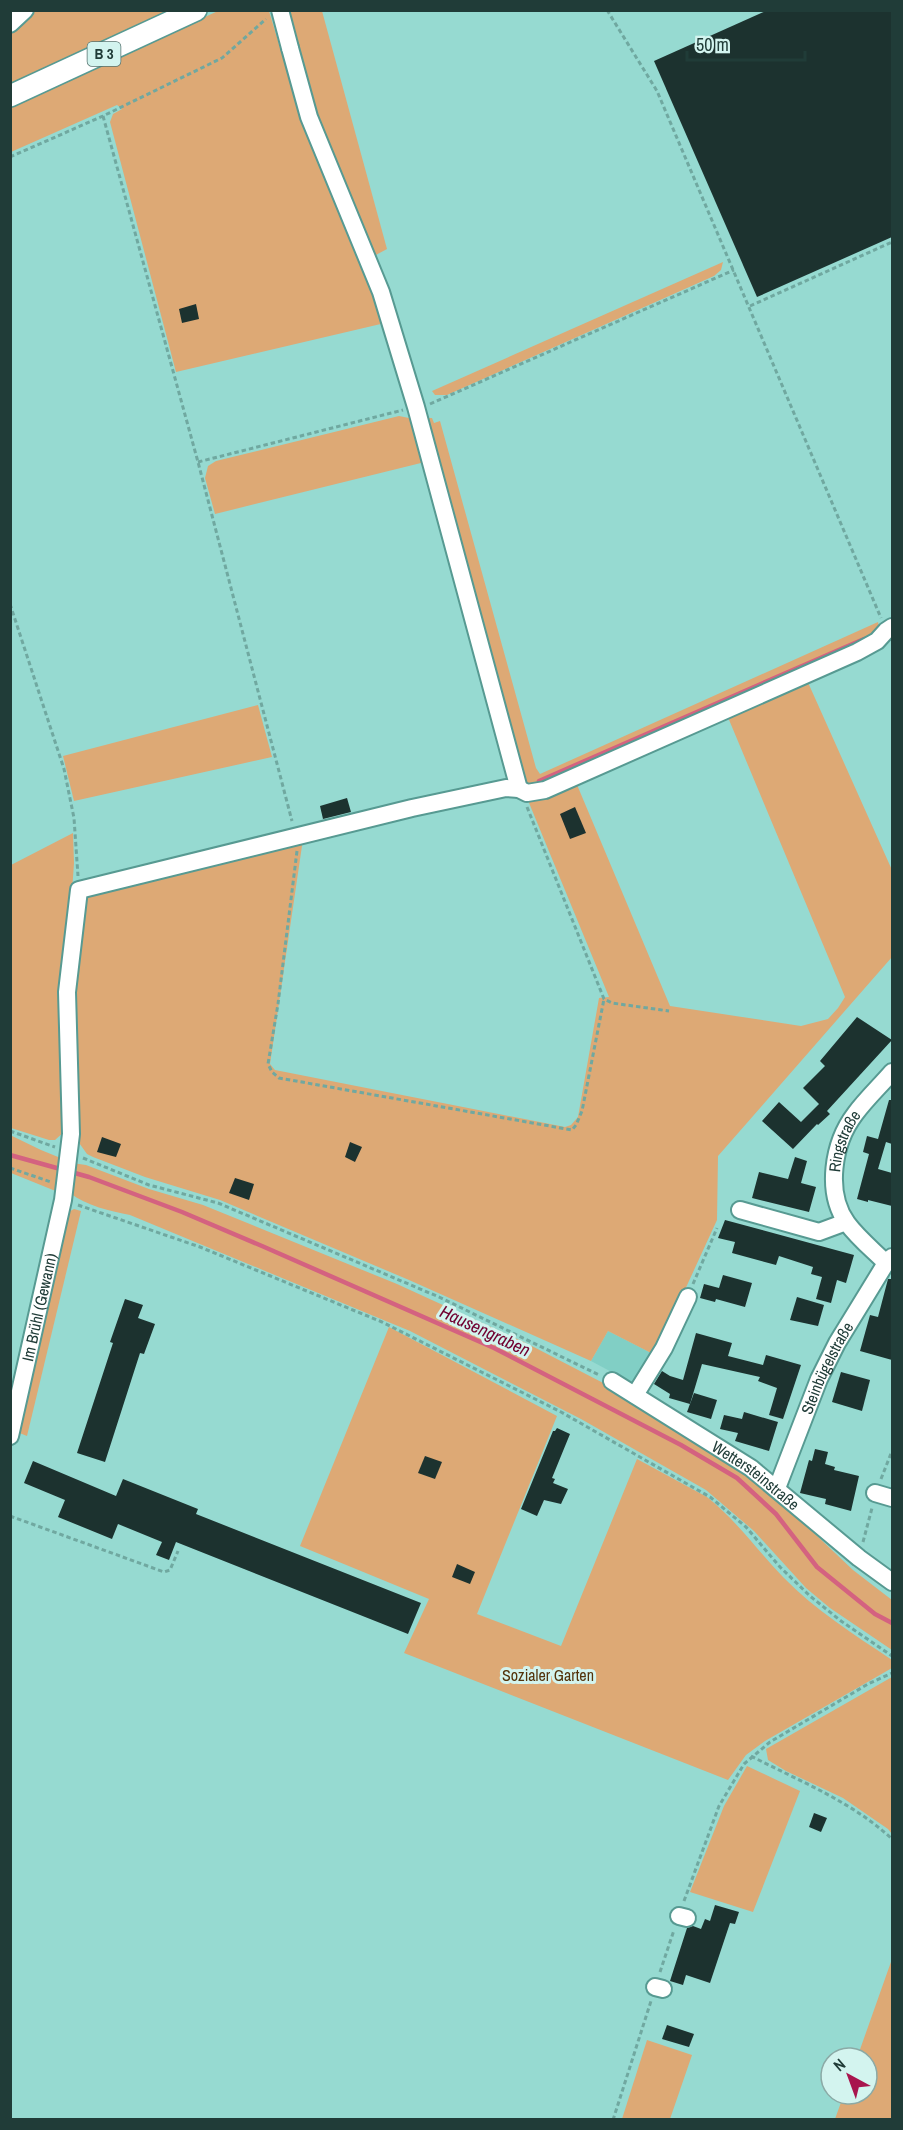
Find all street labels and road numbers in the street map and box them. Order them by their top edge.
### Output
road number: B 3 [88,42,120,66]
street label: Ringstraße [823,1105,865,1173]
street label: Im Brühl (Gewann) [16,1251,62,1363]
street label: Steinbügelstraße [795,1318,858,1417]
street label: Wettersteinstraße [708,1435,804,1515]

